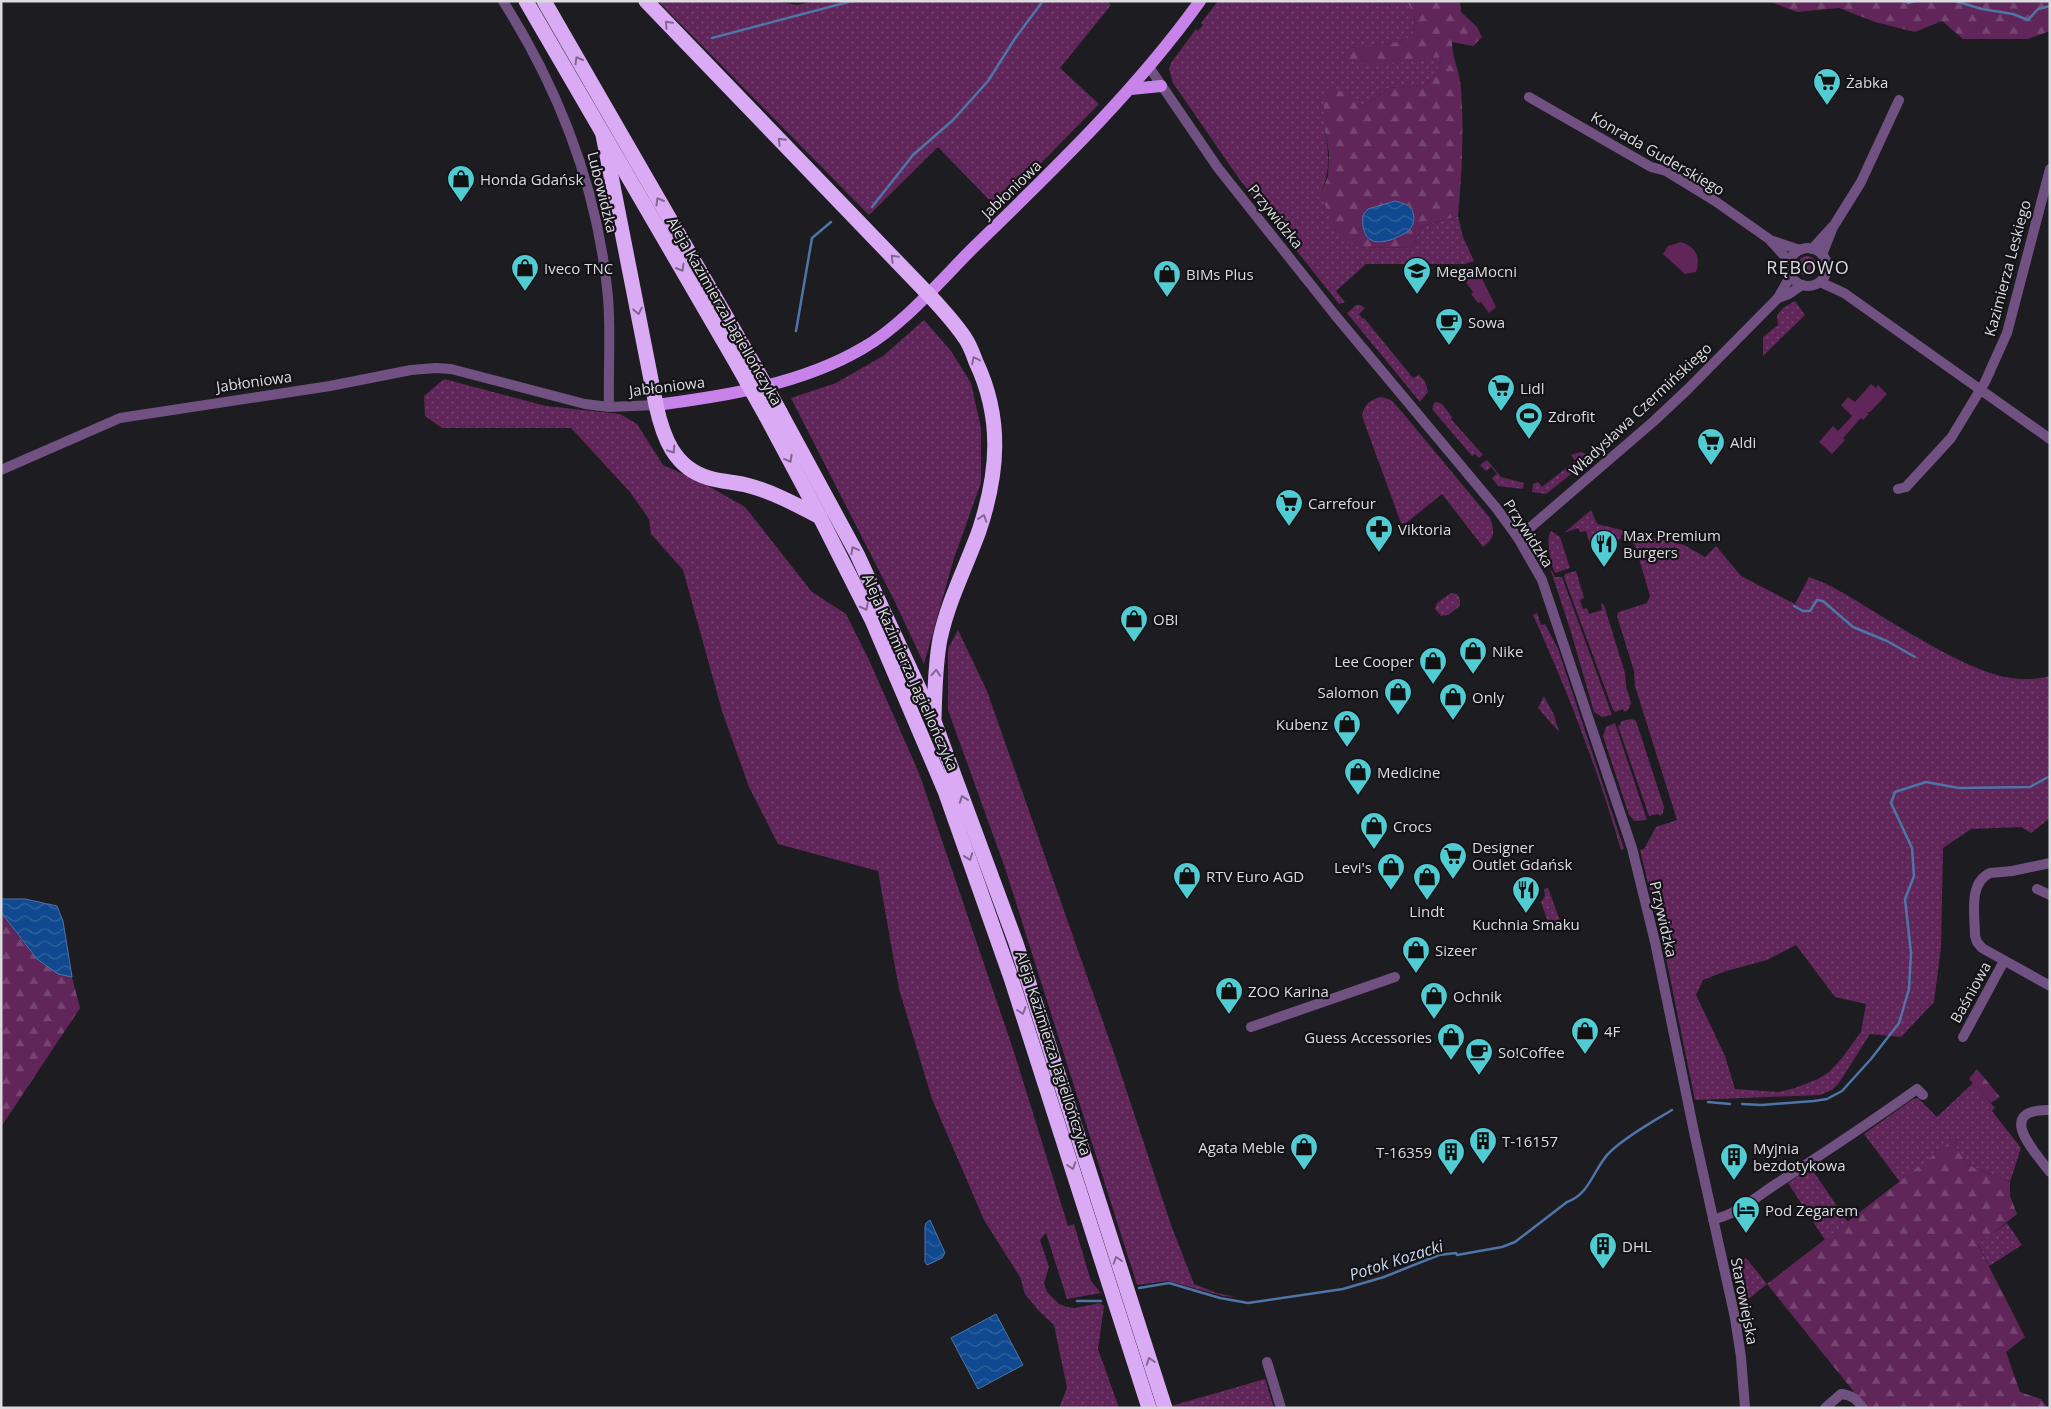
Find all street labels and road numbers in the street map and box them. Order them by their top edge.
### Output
street label: Konrada Guderskiego [1587,106,1729,200]
street label: Lubowidzka [583,149,623,235]
street label: Jabłoniowa [975,155,1045,224]
street label: Przywidzka [1244,180,1308,252]
street label: Kazimierza Leskiego [1979,198,2035,338]
street label: Aleja Kazimierza Jagiellończyka [663,213,787,409]
street label: Władysława Czermińskiego [1564,338,1716,480]
street label: Jabłoniowa [213,366,293,396]
street label: Jabłoniowa [626,371,706,401]
street label: Przywidzka [1499,495,1559,571]
street label: Aleja Kazimierza Jagiellończyka [858,570,964,774]
street label: Przywidzka [1646,879,1682,959]
street label: Aleja Kazimierza Jagiellończyka [1011,948,1097,1158]
street label: Baśniowa [1945,958,1995,1026]
street label: Starowiejska [1727,1256,1763,1346]

